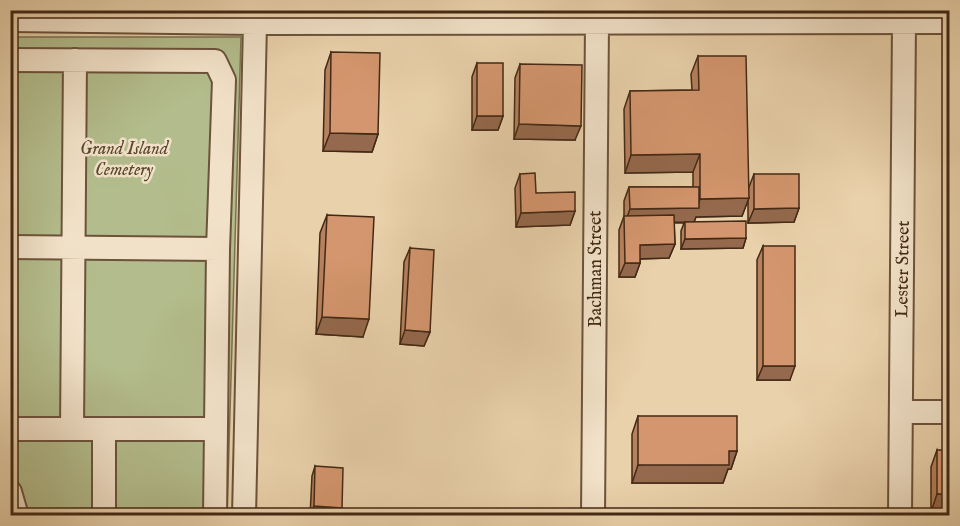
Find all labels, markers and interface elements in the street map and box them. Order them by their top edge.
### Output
park label: Grand Island Cemetery [80,138,170,182]
street label: Bachman Street [585,211,608,327]
street label: Lester Street [891,220,916,318]

